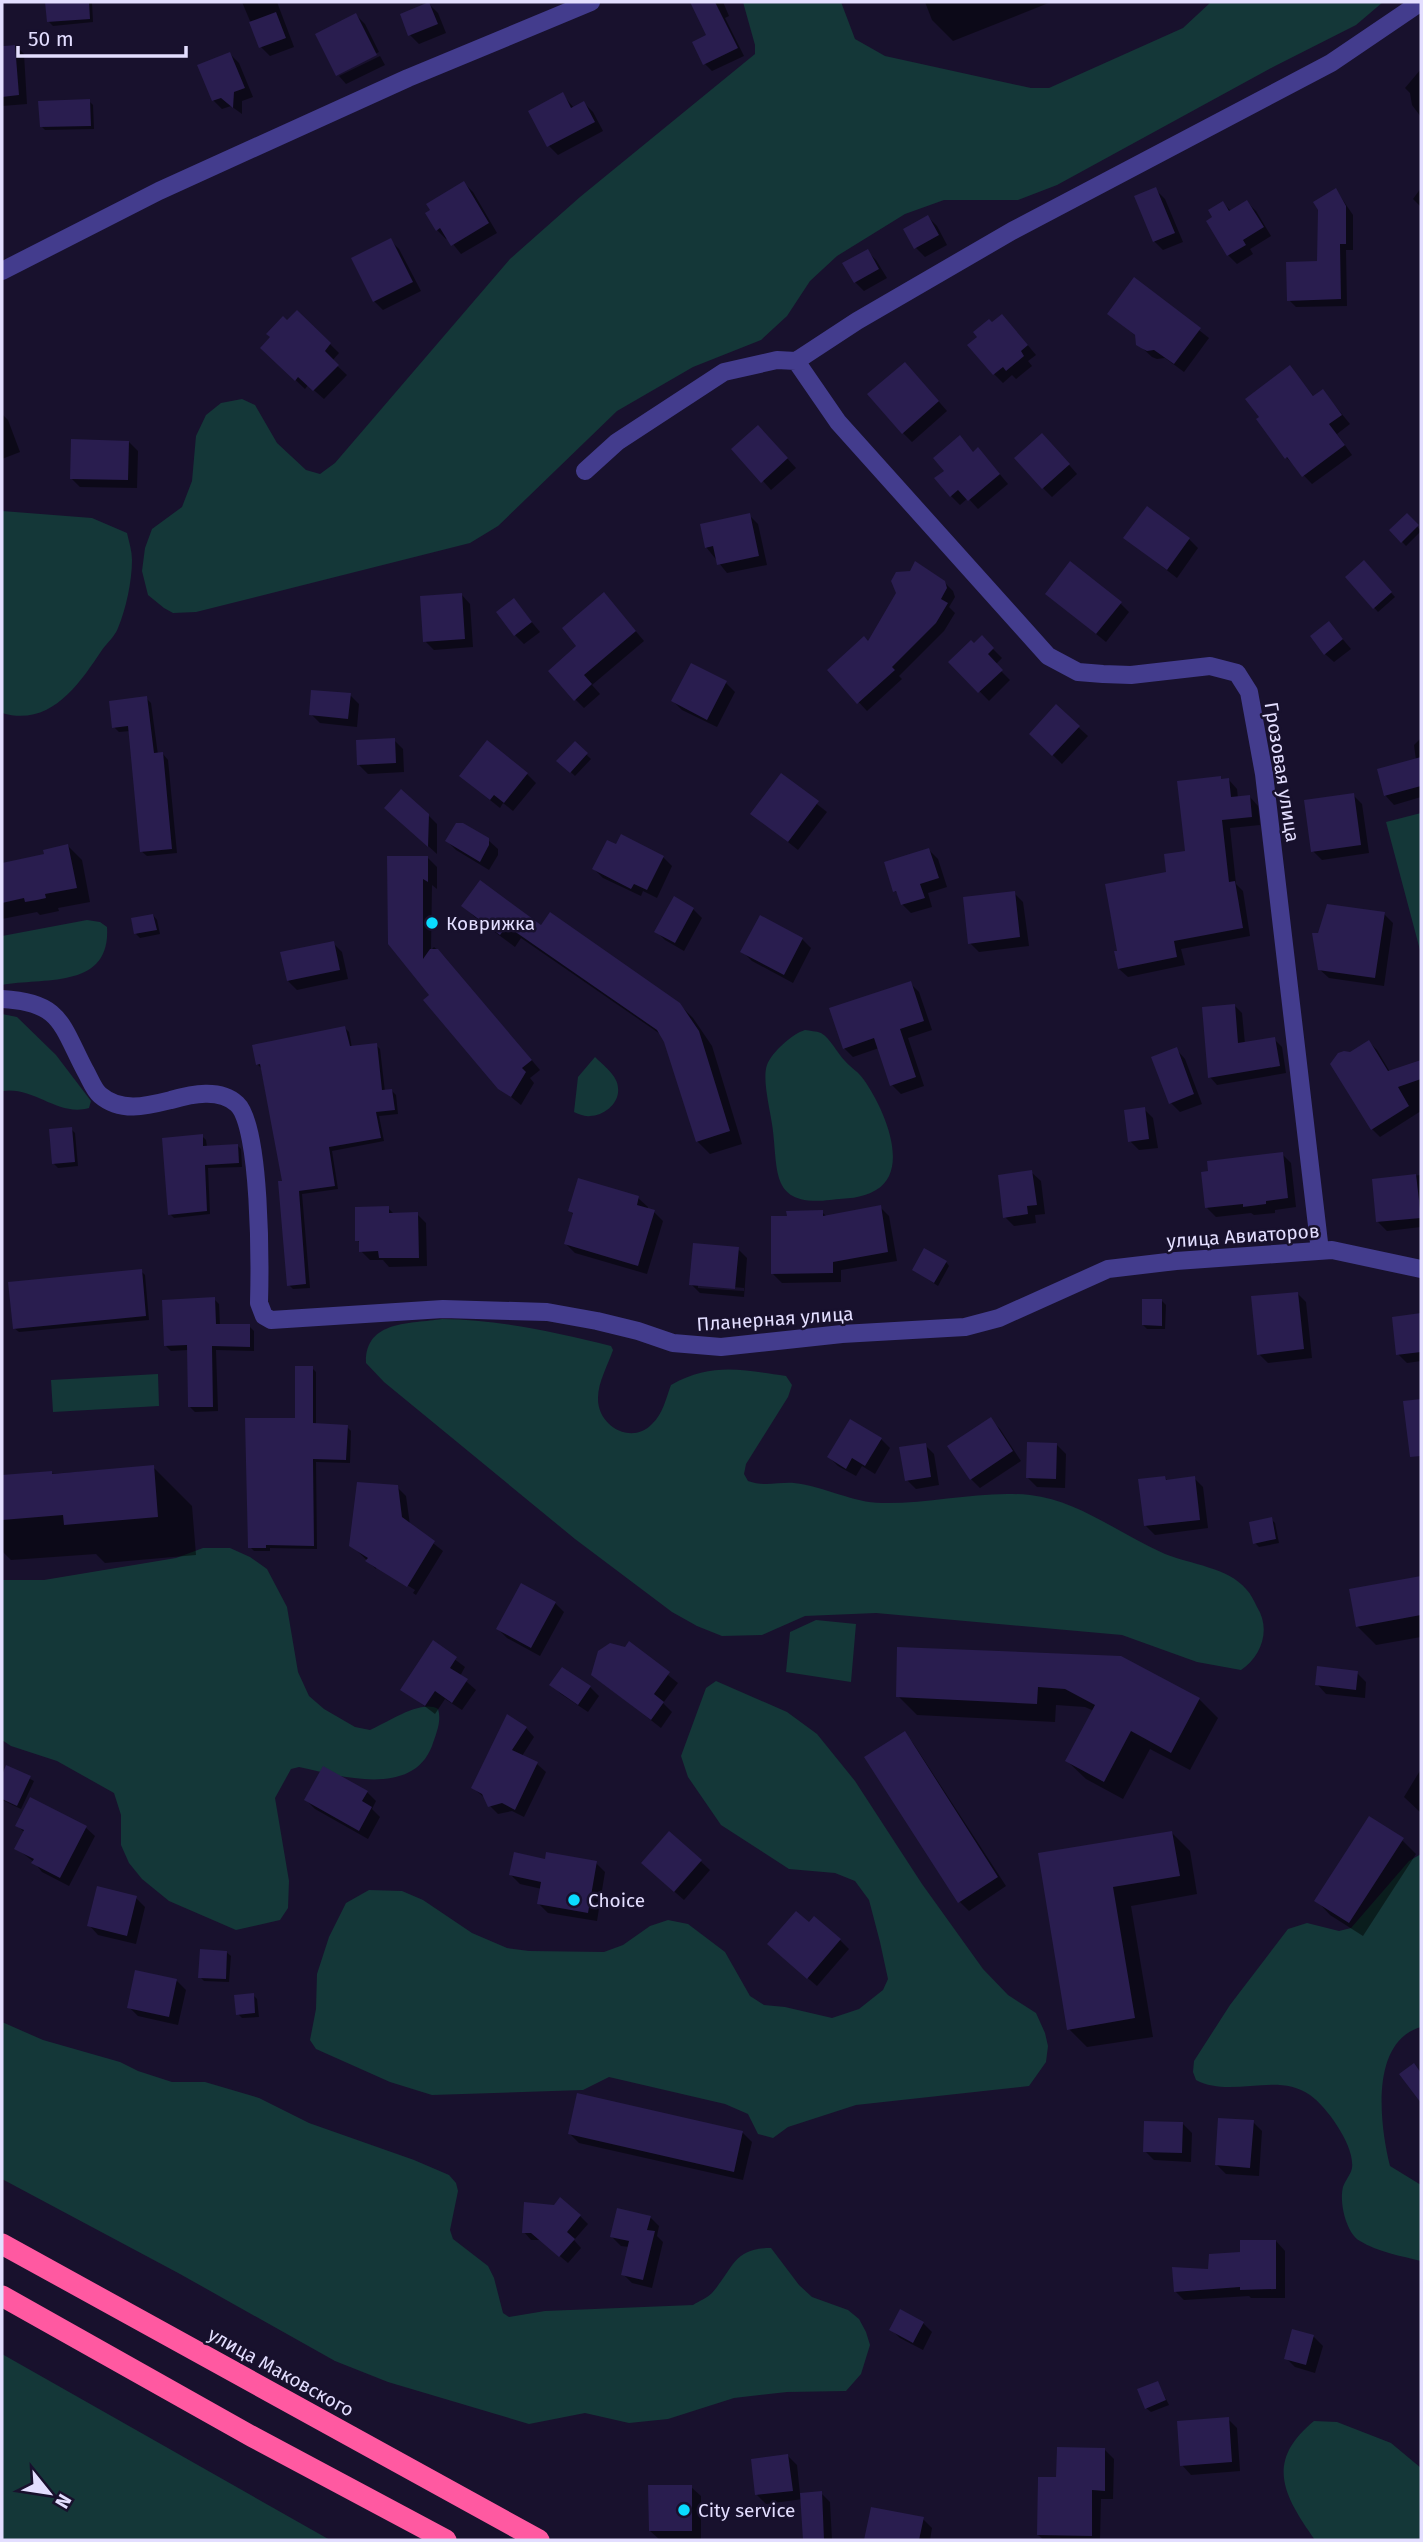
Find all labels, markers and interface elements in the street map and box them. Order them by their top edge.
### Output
scale bar [18,14,186,58]
text: 50 m [28,26,74,52]
street label: Грозовая улица [1260,700,1304,844]
place label: Коврижка [446,912,535,935]
marker: Коврижка [424,915,440,931]
street label: улица Авиаторов [1166,1219,1320,1253]
street label: Планерная улица [696,1302,854,1336]
place label: Choice [588,1889,645,1912]
marker: Choice [566,1892,582,1908]
street label: улица Маковского [204,2322,358,2422]
north arrow [14,2458,84,2528]
text: N [50,2490,76,2512]
place label: City service [698,2499,795,2522]
marker: City service [676,2502,692,2518]

